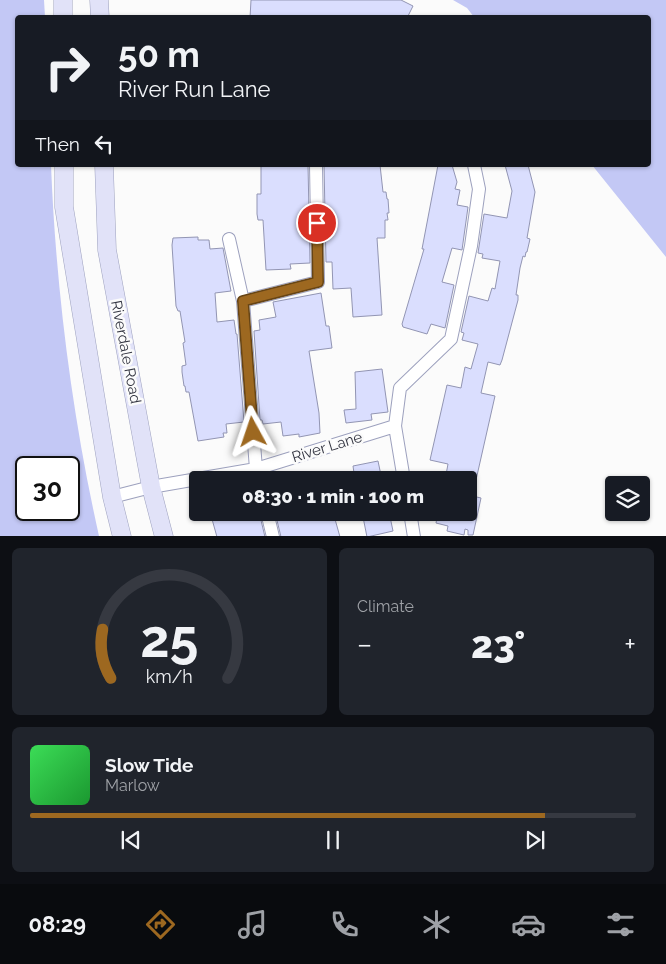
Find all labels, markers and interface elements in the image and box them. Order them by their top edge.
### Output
text: 50 m [118,34,200,75]
icon: right [35,35,100,100]
text: River Run Lane [118,76,270,102]
icon: left [90,130,118,158]
text: Then [35,133,80,155]
pin [296,202,338,244]
icon: arrive [303,209,331,237]
street label: Riverdale Road [107,299,145,405]
position arrow [226,405,278,457]
street label: River Lane [290,428,365,466]
speed limit sign: 30 [15,456,80,521]
map controls [605,476,650,521]
button: layers [605,476,650,521]
text: 08:30 · 1 min · 100 m [242,485,424,507]
text: Climate [357,597,414,616]
text: 25 [140,608,199,669]
text: 23° [471,622,525,667]
text: − [357,628,372,661]
text: + [624,628,636,661]
text: km/h [146,666,193,687]
text: Slow Tide [105,754,194,776]
text: Marlow [105,776,160,795]
icon: previous [117,826,145,854]
icon: pause [319,826,347,854]
icon: next [521,826,549,854]
icon: directions [143,907,178,942]
icon: music [235,907,270,942]
icon: phone [327,907,362,942]
icon: climate [419,907,454,942]
icon: car [511,907,546,942]
icon: filters [603,907,638,942]
text: 08:29 [28,911,86,937]

